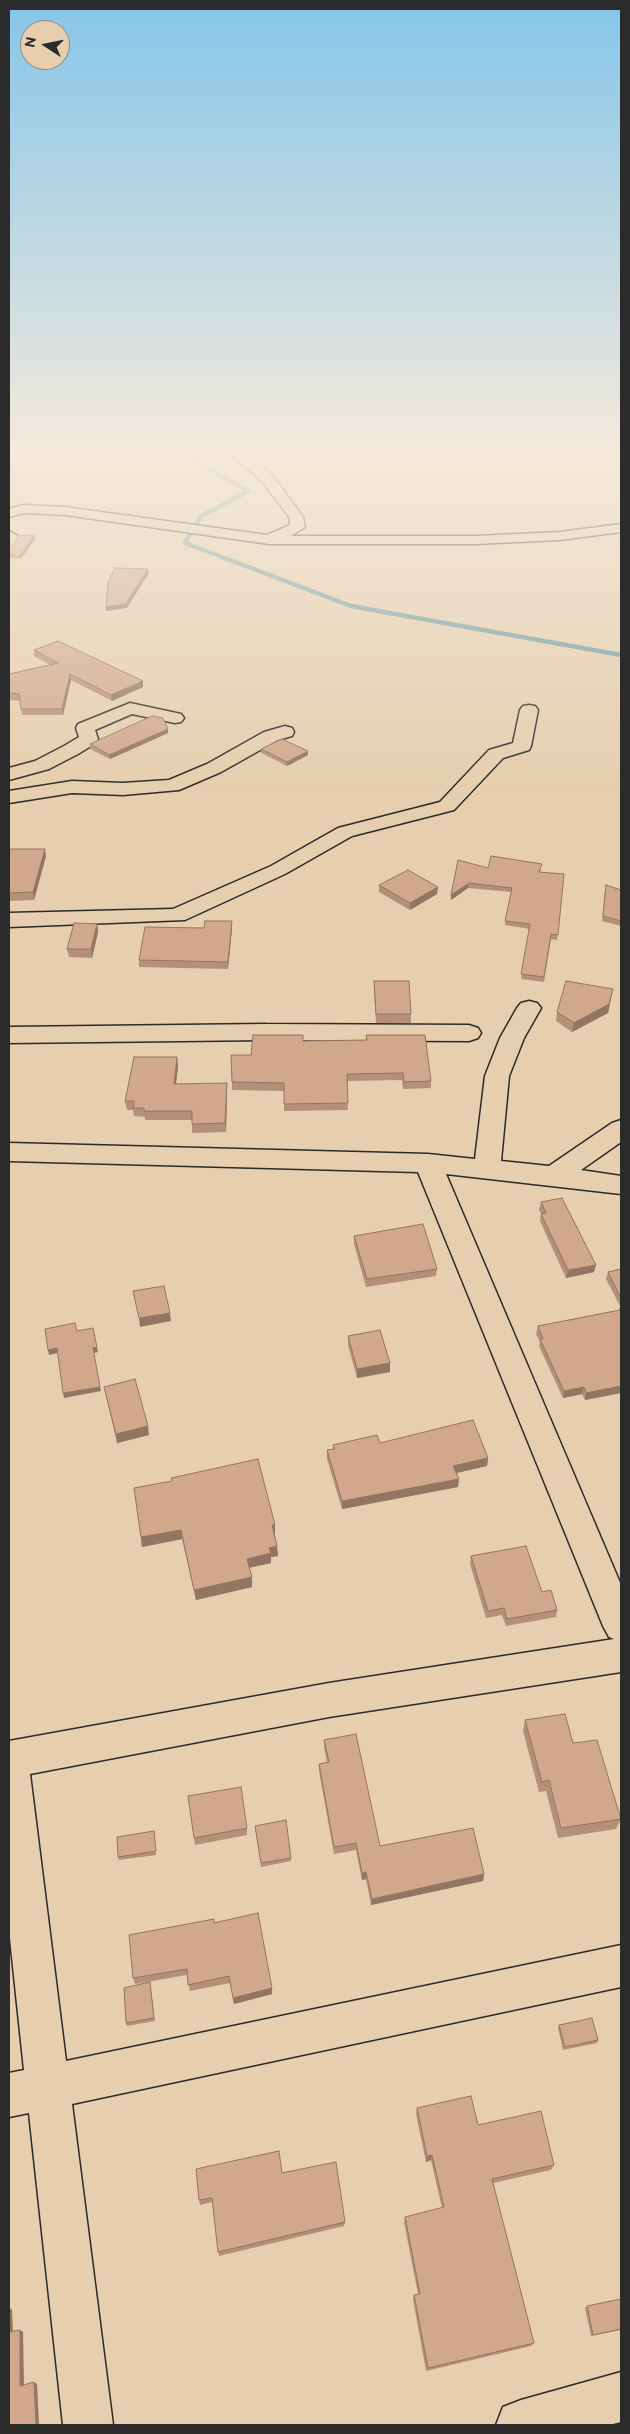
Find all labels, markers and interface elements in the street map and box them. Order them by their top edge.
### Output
north arrow [20,20,70,70]
text: N [21,35,40,49]

